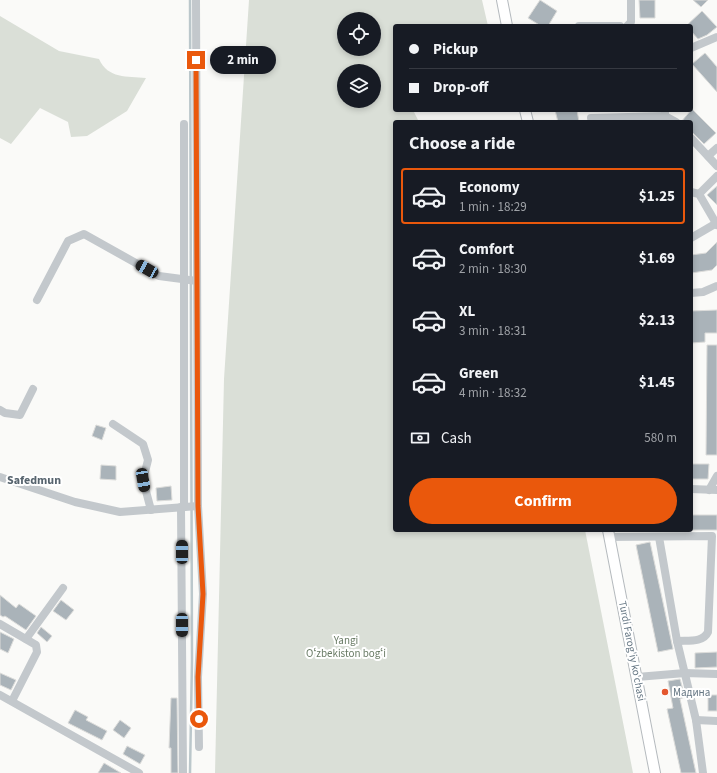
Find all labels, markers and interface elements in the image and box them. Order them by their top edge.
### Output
map controls [337,12,381,108]
button: locate [337,12,381,56]
text: Pickup [433,39,478,60]
callout: 2 min [210,46,276,74]
route end [187,51,205,69]
text: 2 min [227,51,259,69]
button: layers [337,64,381,108]
text: Drop-off [433,77,488,98]
text: Choose a ride [409,131,515,156]
text: Economy [459,177,520,198]
icon: car [411,178,447,214]
text: $1.25 [639,186,675,207]
text: 1 min · 18:29 [459,198,527,216]
text: Comfort [459,239,514,260]
icon: car [411,240,447,276]
text: $1.69 [639,248,675,269]
car [134,258,160,280]
text: 2 min · 18:30 [459,260,527,278]
text: XL [459,301,475,322]
icon: car [411,302,447,338]
text: $2.13 [639,310,675,331]
text: 3 min · 18:31 [459,322,527,340]
text: Green [459,363,499,384]
icon: car [411,364,447,400]
text: $1.45 [639,372,675,393]
text: 4 min · 18:32 [459,384,527,402]
icon: cash [409,427,431,449]
text: Cash [441,428,472,449]
text: 580 m [644,429,677,447]
car [135,467,151,493]
district label: Safedmun [7,472,61,489]
button: Confirm [409,478,677,524]
car [176,540,188,564]
street label: Turdi Farog'iy ko'chasi [615,600,649,702]
car [176,613,188,637]
park label: Yangi Oʻzbekiston bogʻi [306,633,386,661]
place label: Мадина [673,685,710,700]
marker: Мадина [660,687,670,697]
route start [190,710,208,728]

